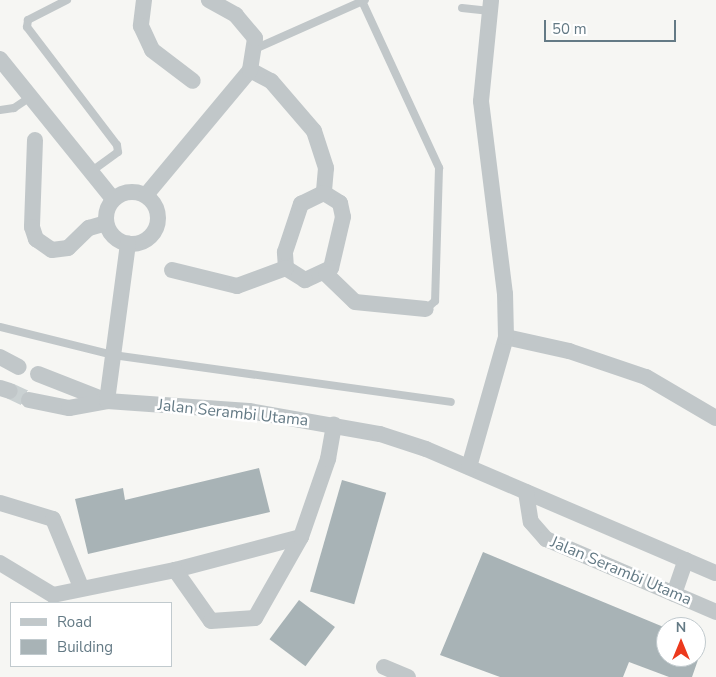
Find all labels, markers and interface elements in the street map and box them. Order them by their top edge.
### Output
scale bar [546,10,678,42]
text: 50 m [552,19,587,39]
street label: Jalan Serambi Utama [157,396,309,430]
street label: Jalan Serambi Utama [548,533,694,609]
legend [10,602,172,667]
text: Road [57,612,92,632]
north arrow [656,617,706,667]
text: N [676,618,686,637]
text: Building [57,637,113,657]

